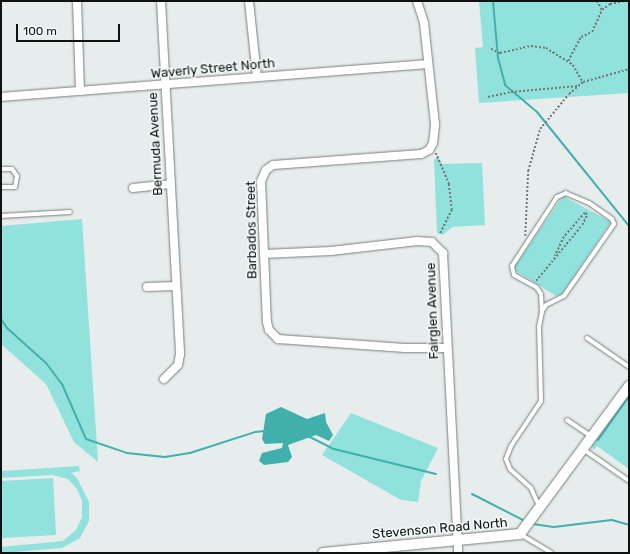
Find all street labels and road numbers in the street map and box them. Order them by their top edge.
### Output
street label: Waverly Street North [150,56,276,82]
street label: Bermuda Avenue [145,92,167,196]
street label: Barbados Street [243,181,261,279]
street label: Fairglen Avenue [424,262,442,360]
street label: Stevenson Road North [372,515,508,543]

